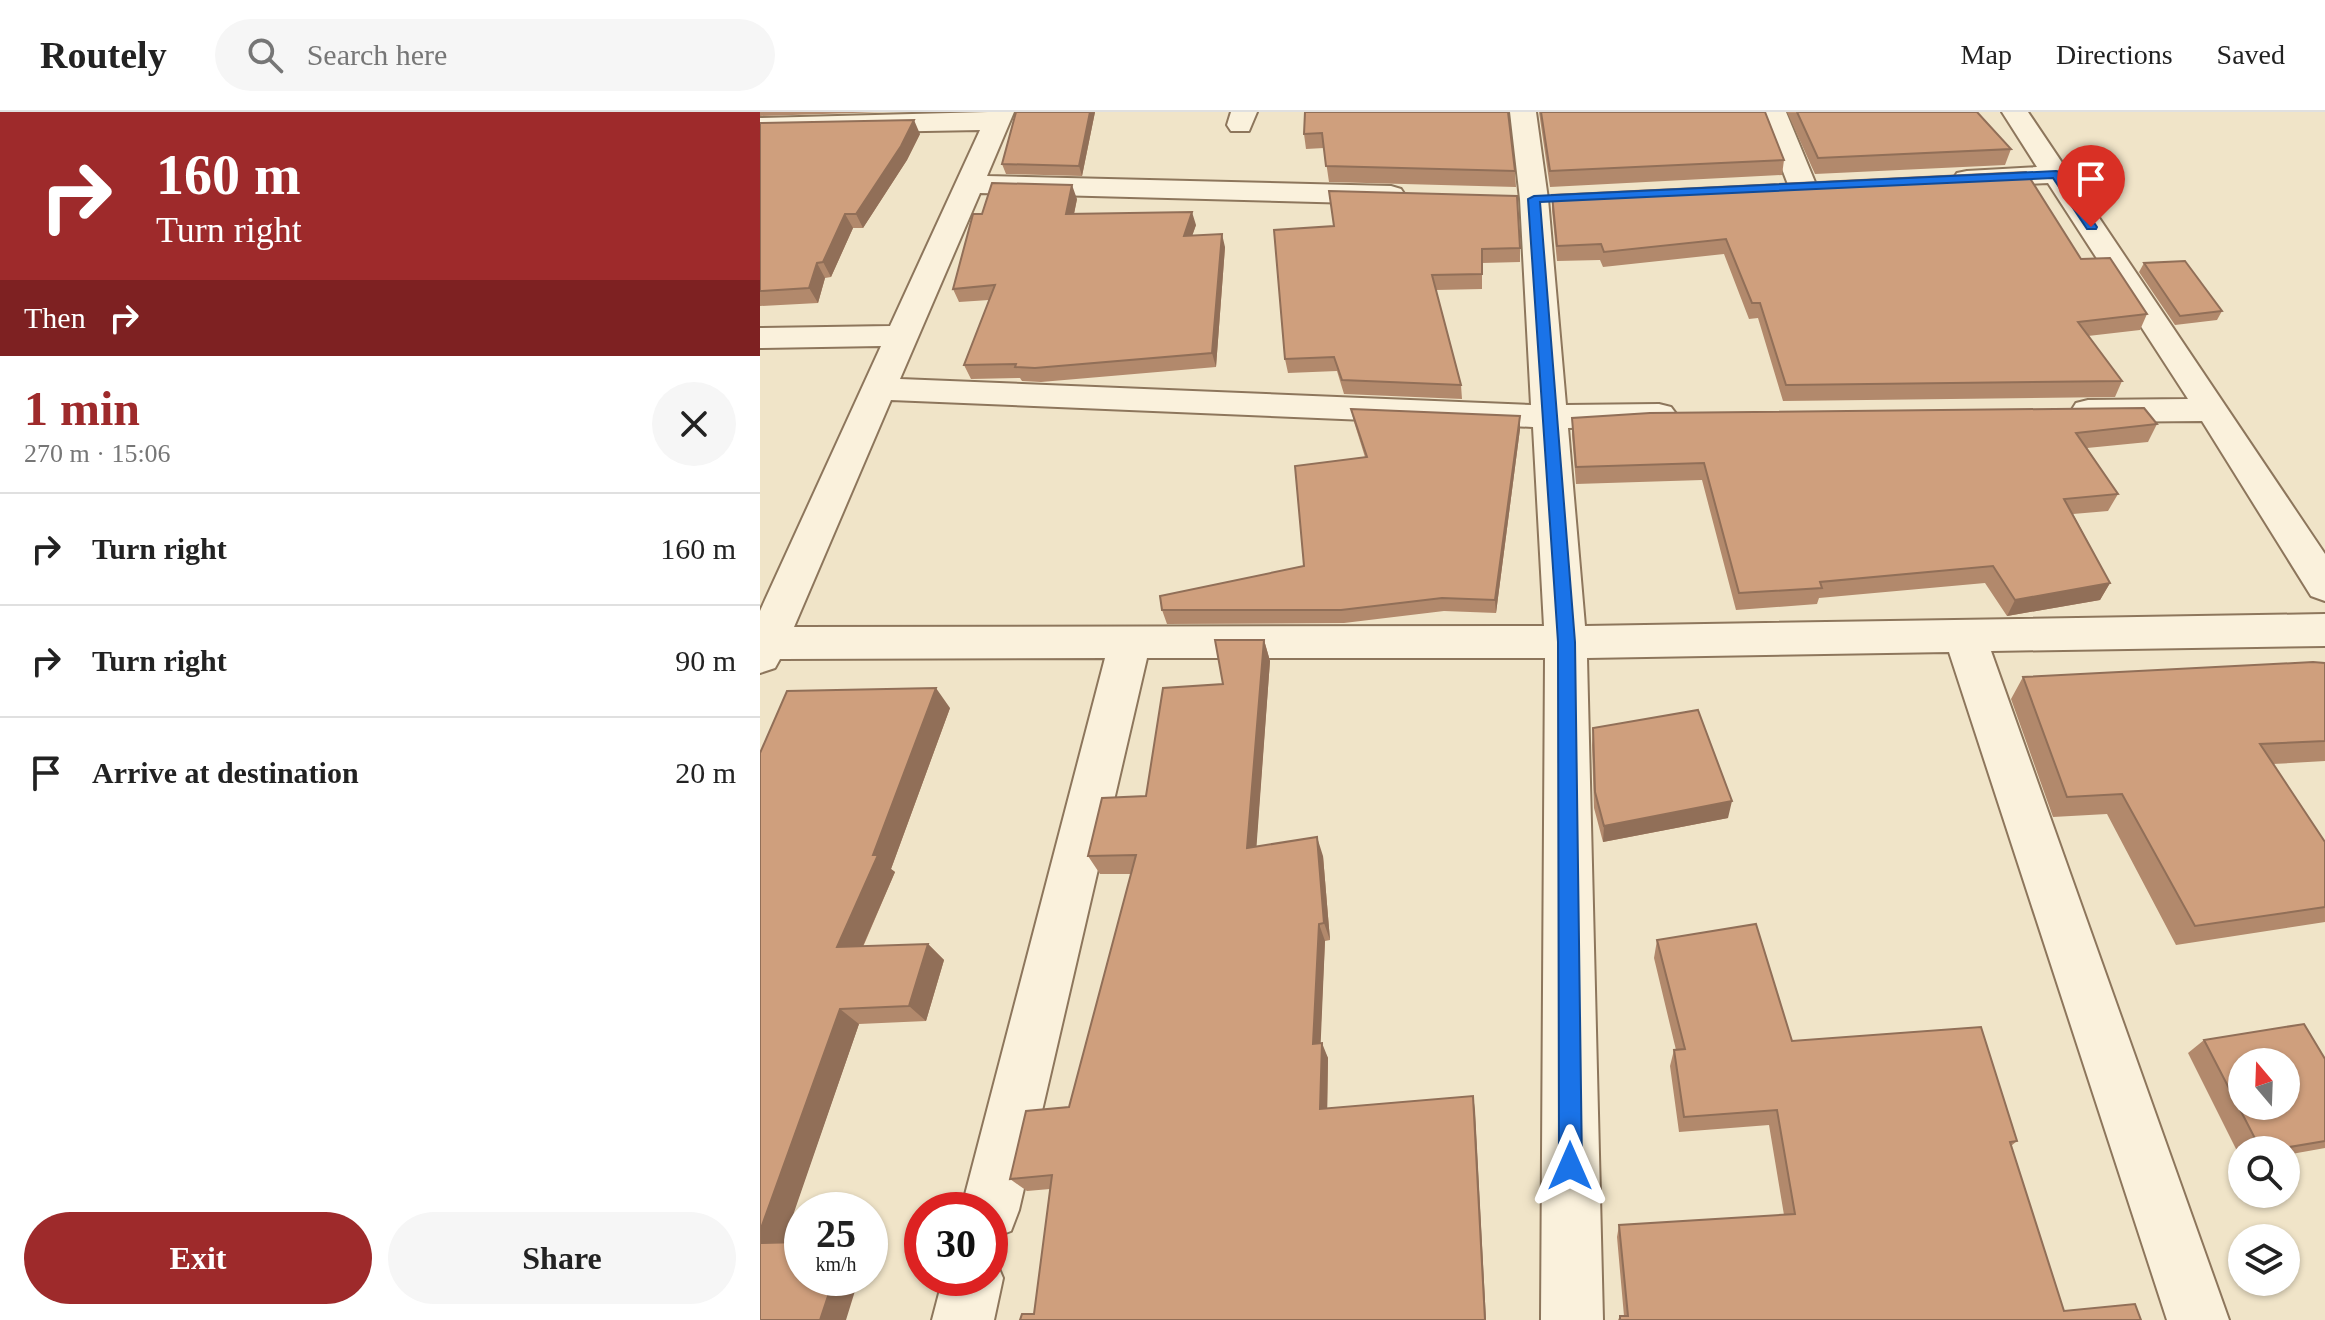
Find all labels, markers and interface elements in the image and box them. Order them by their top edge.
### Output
search box [215,19,775,91]
icon: search [243,33,287,77]
text: Routely [40,34,167,76]
text: Search here [307,38,447,71]
text: Map [1961,39,2012,70]
text: Directions [2056,39,2173,70]
text: Saved [2217,39,2285,70]
icon: right [24,144,128,248]
text: 160 m [156,144,301,206]
pin [2057,145,2125,227]
icon: arrive [2069,157,2113,201]
text: Turn right [156,210,302,250]
icon: right [102,296,146,340]
text: Then [24,301,86,334]
text: 1 min [24,382,140,435]
button: close [652,382,736,466]
text: 270 m · 15:06 [24,439,171,468]
icon: right [24,527,68,571]
text: Turn right [92,532,227,565]
text: 160 m [660,532,736,565]
icon: right [24,639,68,683]
text: Turn right [92,644,227,677]
text: 90 m [675,644,736,677]
icon: arrive [24,751,68,795]
text: Arrive at destination [92,756,359,789]
text: 20 m [675,756,736,789]
north arrow [2228,1048,2300,1120]
map controls [2228,1048,2300,1296]
position arrow [1528,1124,1612,1208]
button: search [2228,1136,2300,1208]
speed limit sign: 30 [904,1192,1008,1296]
text: 25 [816,1211,856,1256]
button: Exit [24,1212,372,1304]
button: Share [388,1212,736,1304]
button: layers [2228,1224,2300,1296]
text: km/h [815,1253,857,1275]

